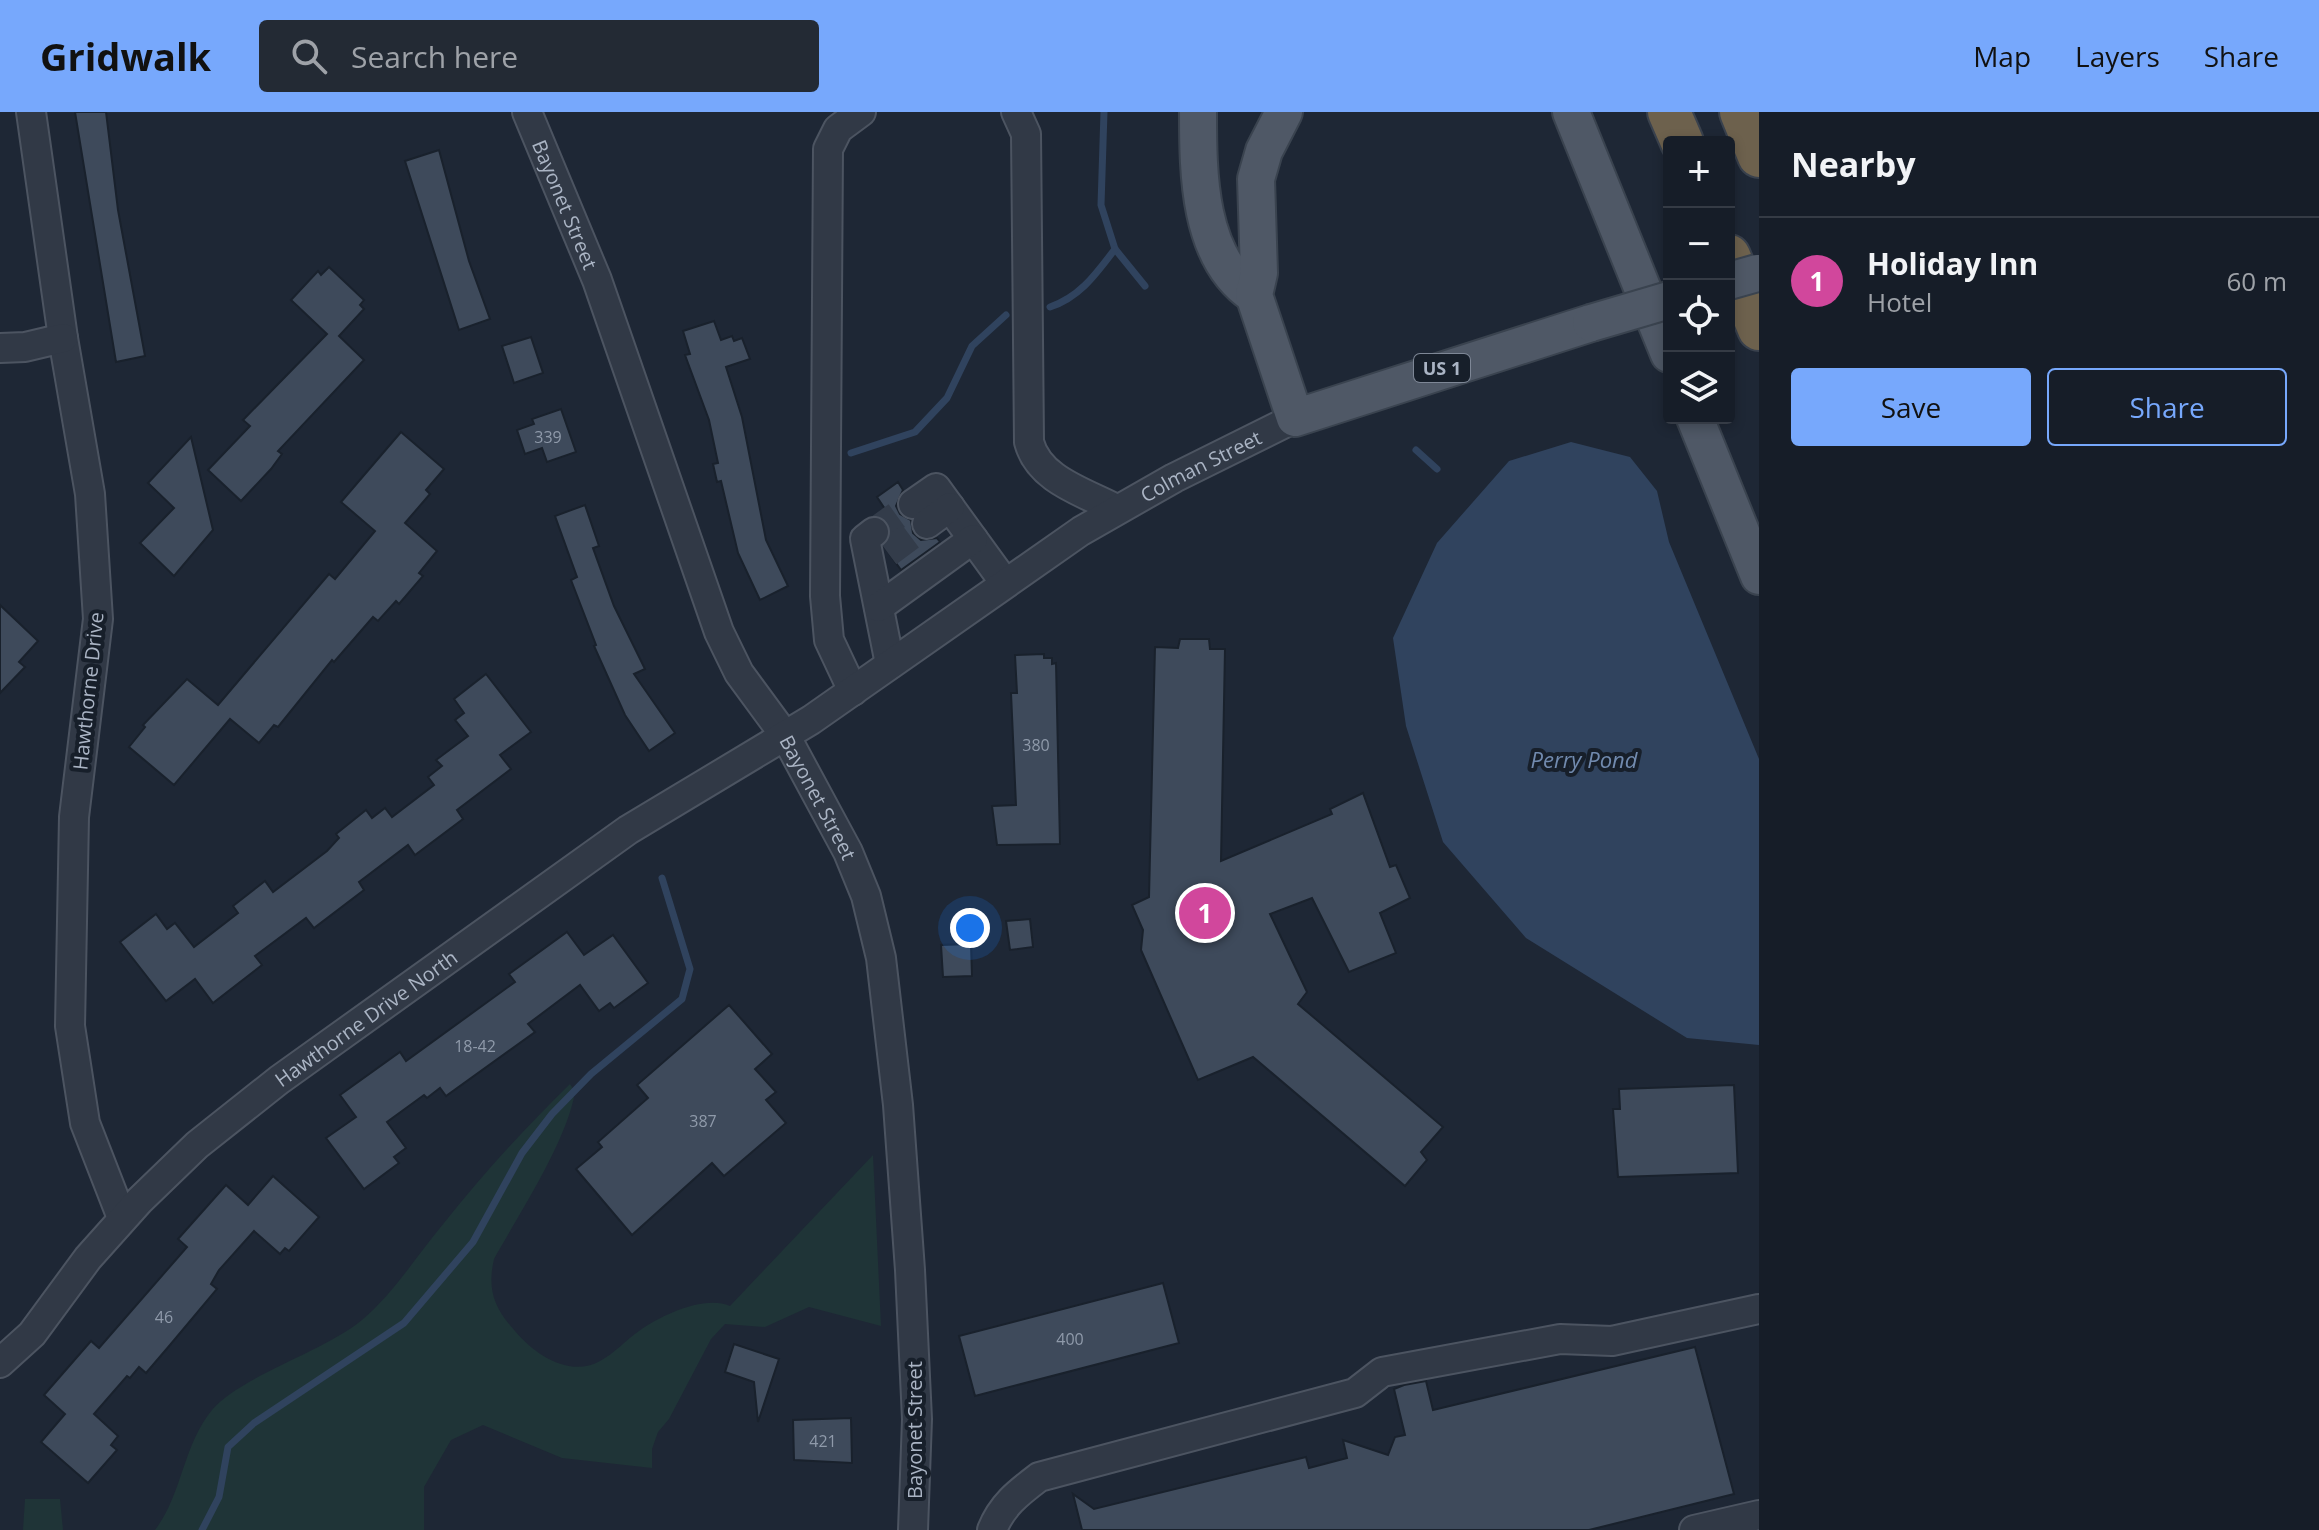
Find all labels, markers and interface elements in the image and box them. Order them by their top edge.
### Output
search box [259,20,819,92]
text: Gridwalk [40,30,211,82]
icon: search [287,34,331,78]
text: Search here [351,36,518,77]
text: Map [1973,37,2031,75]
text: Layers [2075,37,2160,75]
text: Share [2204,37,2279,75]
street label: Bayonet Street [526,135,604,273]
map controls [1663,136,1735,424]
button: + [1663,136,1735,208]
text: Nearby [1791,141,1916,187]
button: − [1663,208,1735,280]
text: Holiday Inn [1867,243,2038,284]
text: 1 [1810,263,1824,299]
text: 60 m [2226,263,2287,299]
button: locate [1663,280,1735,352]
text: Hotel [1867,284,1932,320]
button: layers [1663,352,1735,424]
road number: US 1 [1414,354,1470,382]
button: Save [1791,368,2031,446]
button: Share [2047,368,2287,446]
street label: Colman Street [1135,423,1266,508]
house number: 339 [534,426,562,448]
street label: Hawthorne Drive [66,611,110,771]
street label: Bayonet Street [774,730,863,863]
house number: 380 [1022,734,1050,756]
water label: Perry Pond [1531,744,1639,774]
pin: 1 [1179,883,1231,943]
your location [950,908,990,948]
street label: Hawthorne Drive North [269,943,462,1093]
house number: 18-42 [454,1035,496,1057]
house number: 387 [689,1110,717,1132]
house number: 46 [155,1306,173,1328]
house number: 400 [1056,1328,1084,1350]
street label: Bayonet Street [901,1361,928,1499]
house number: 421 [809,1430,837,1452]

